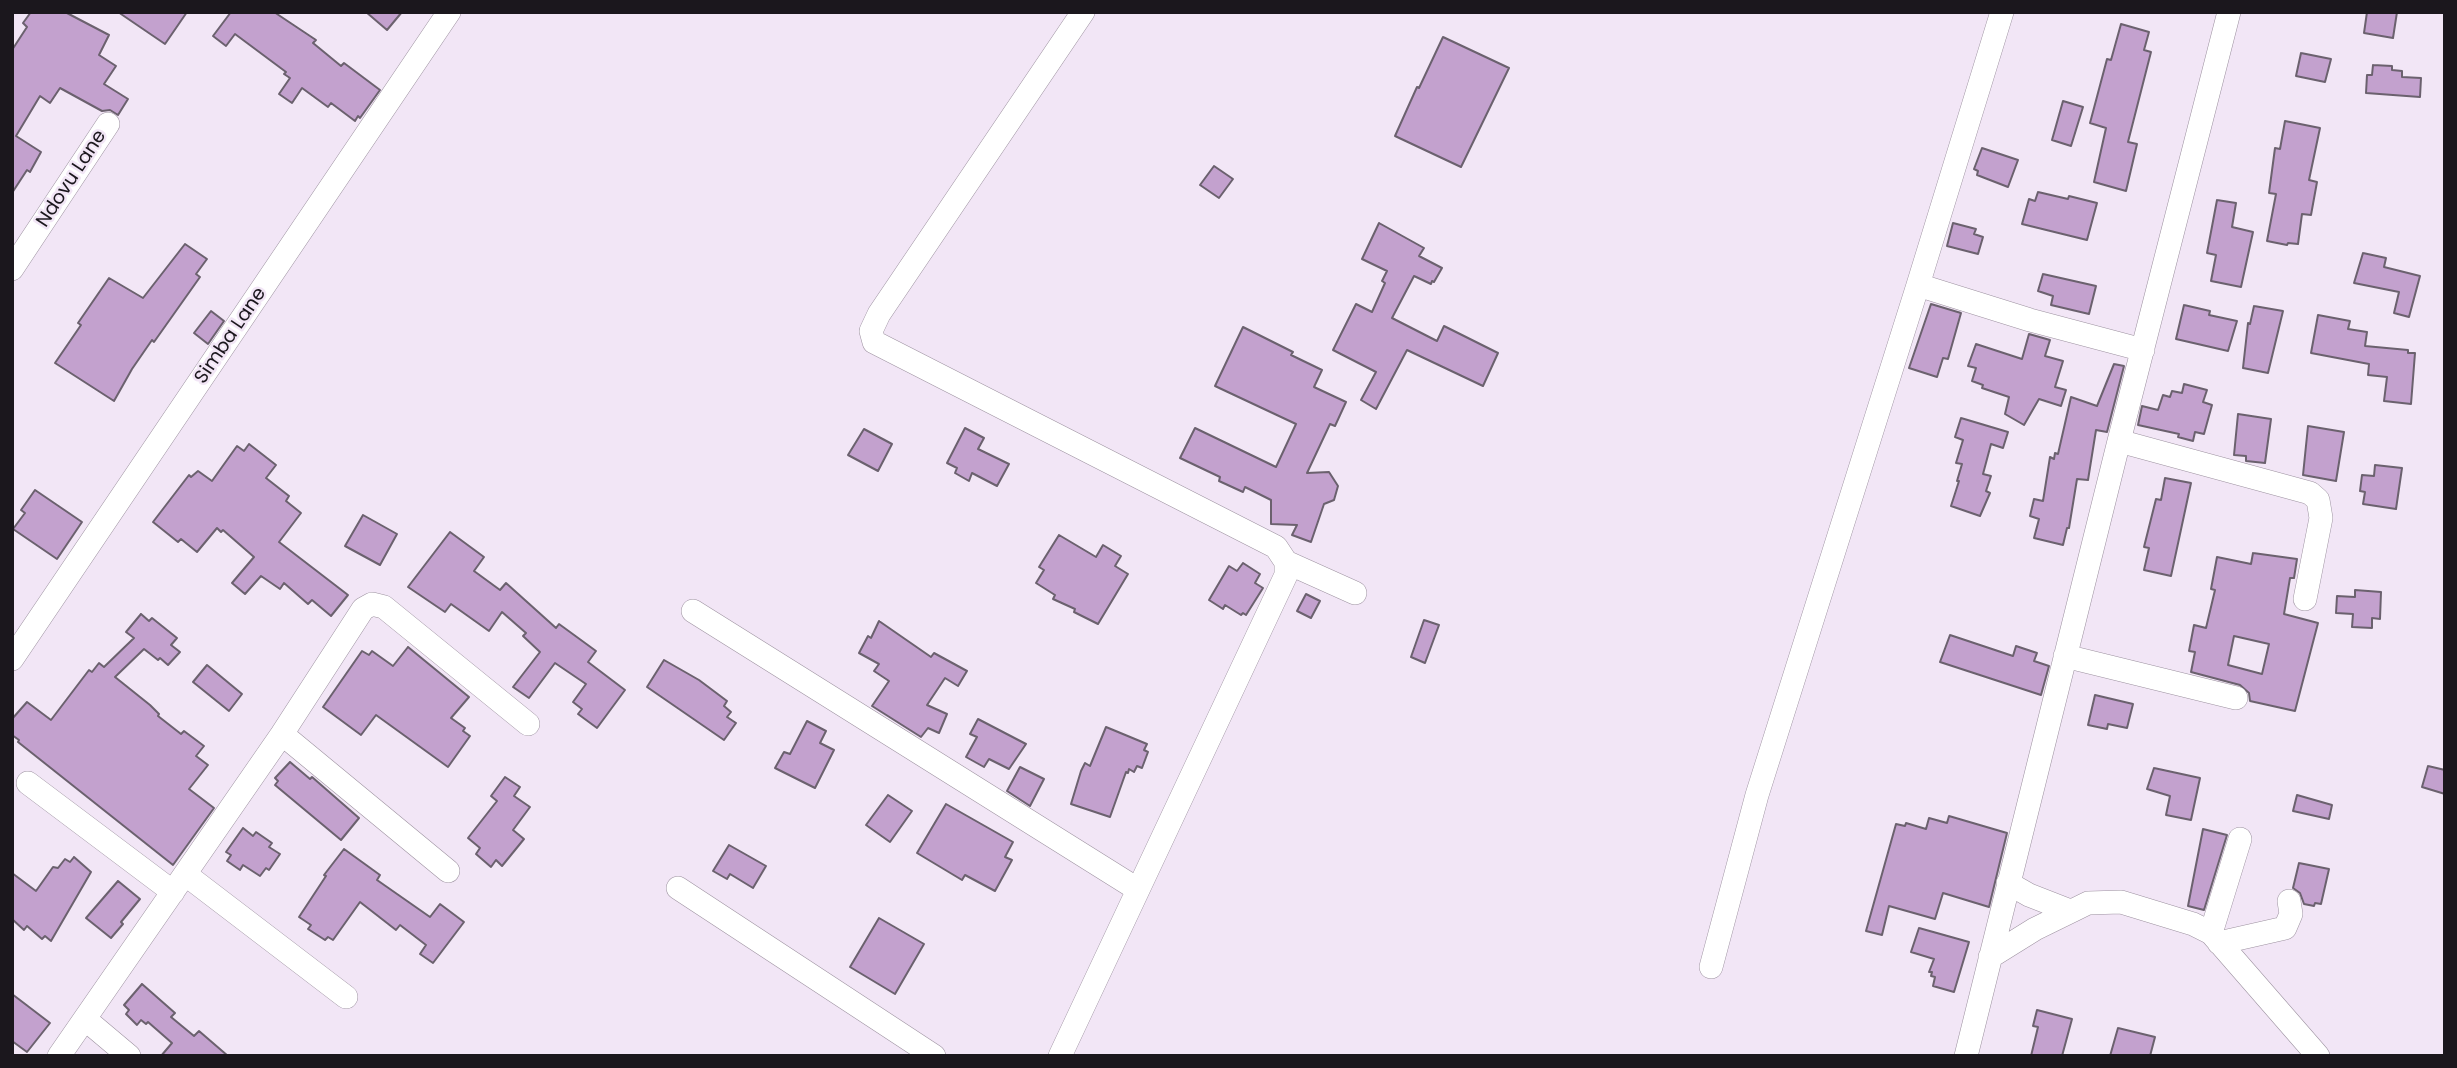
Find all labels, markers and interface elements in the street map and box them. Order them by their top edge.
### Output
street label: Ndovu Lane [32,126,112,232]
street label: Simba Lane [190,284,272,388]

